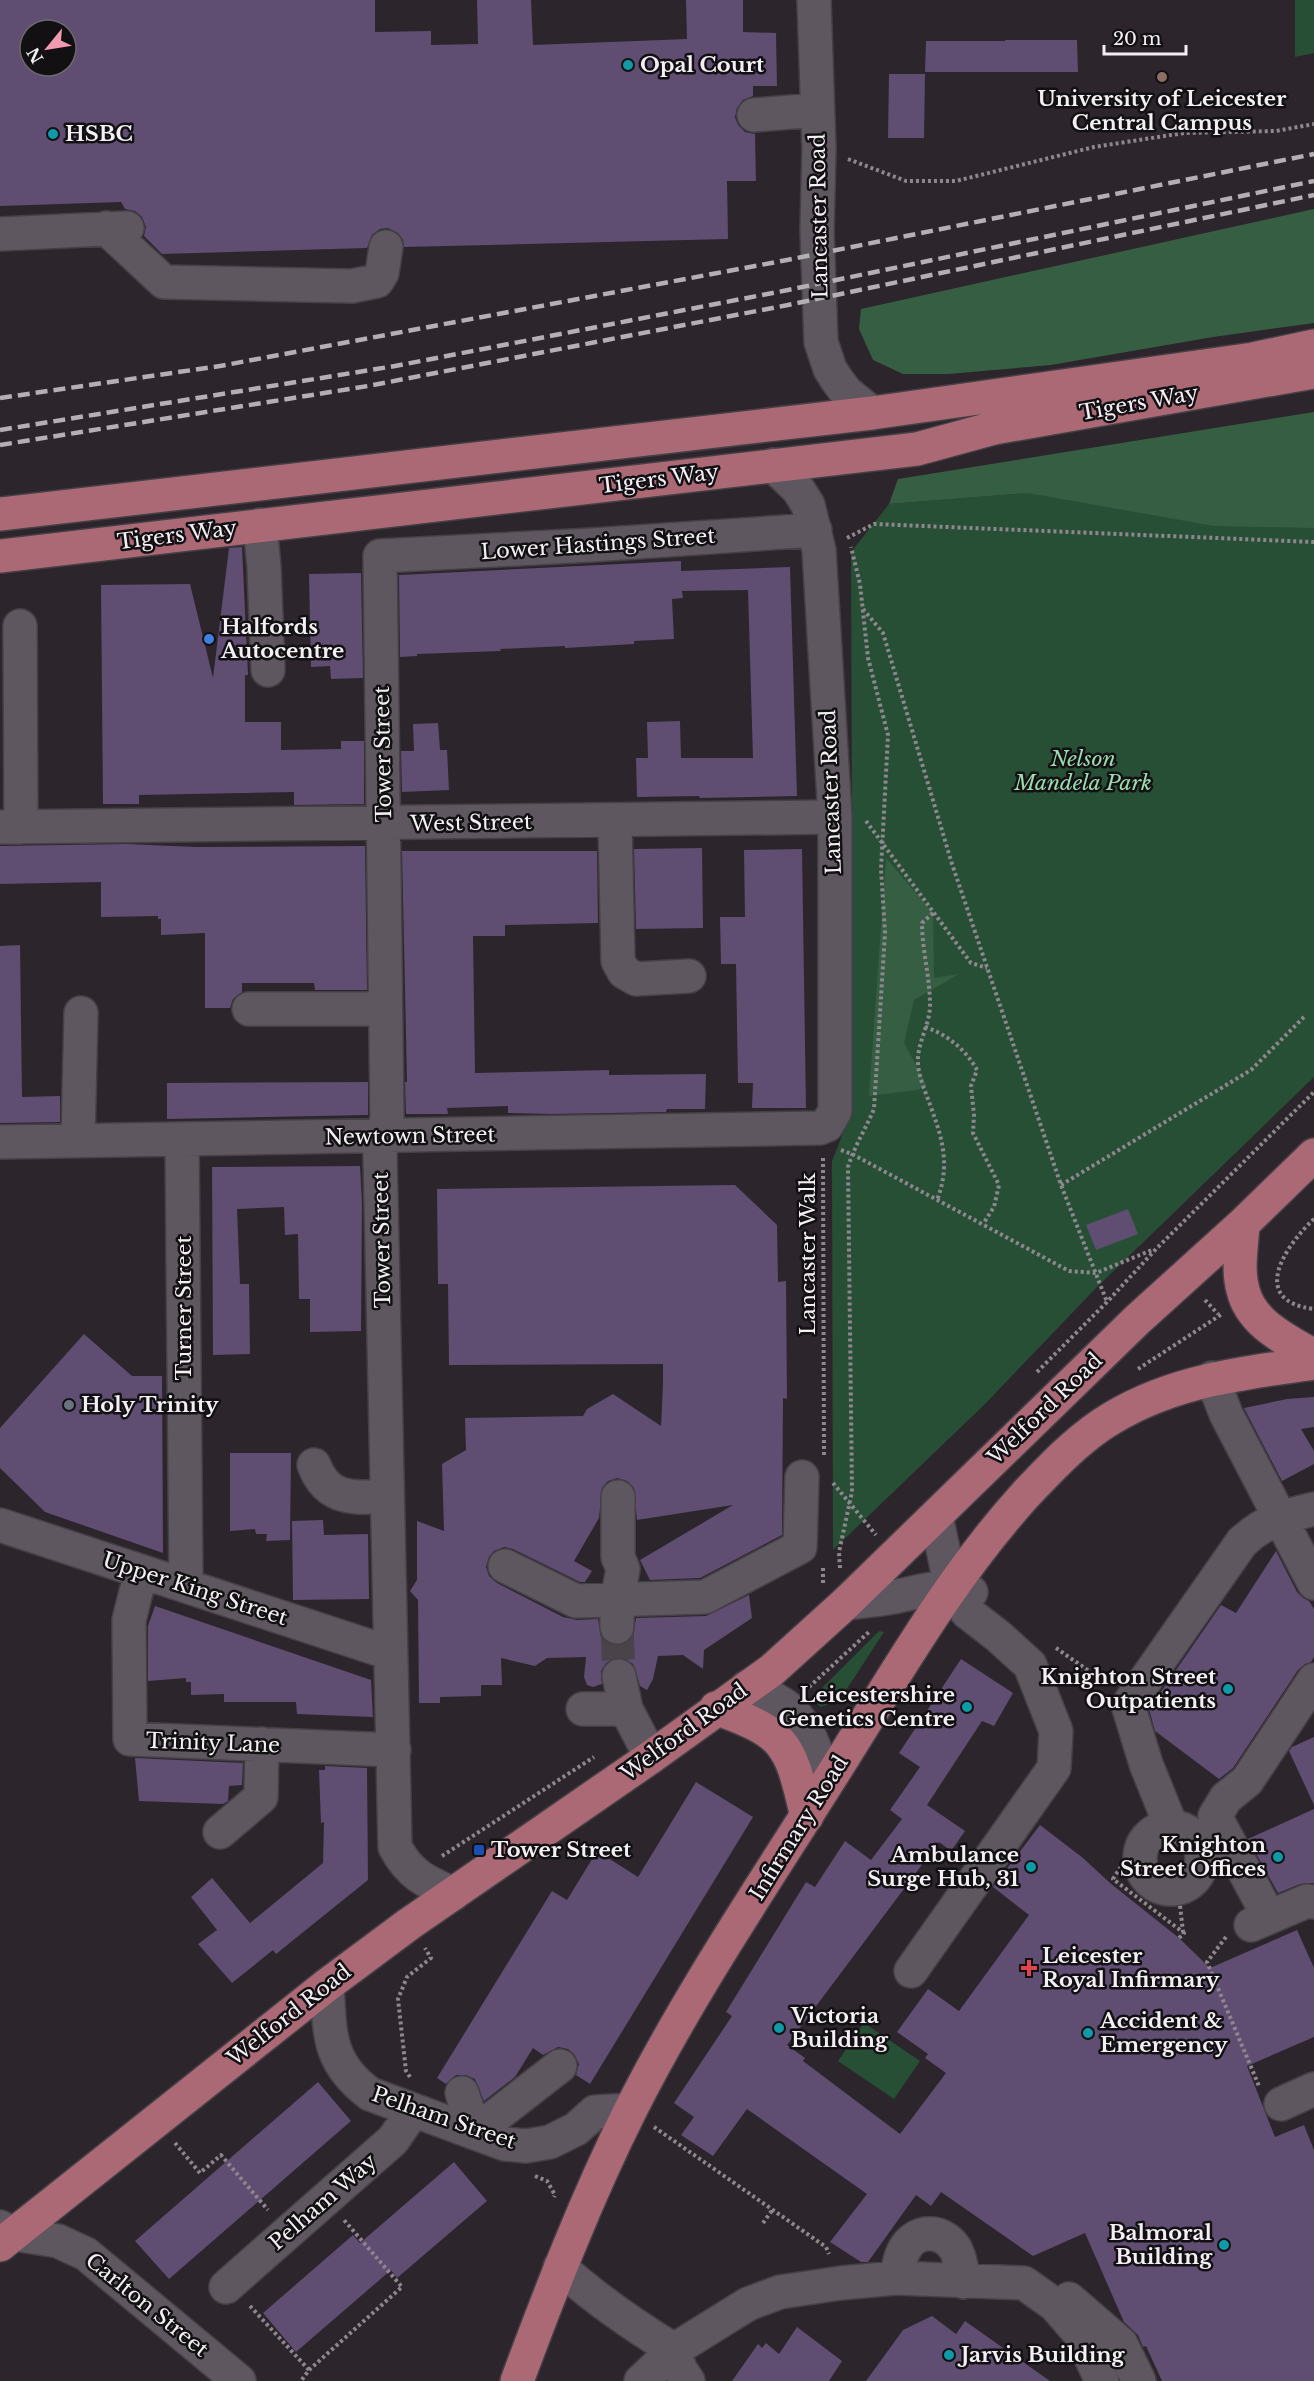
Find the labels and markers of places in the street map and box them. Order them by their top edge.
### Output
place label: Opal Court [640,52,764,78]
marker: Opal Court [621,58,635,72]
marker: University of Leicester Central Campus [1155,70,1169,84]
place label: University of Leicester Central Campus [1037,86,1287,136]
place label: HSBC [65,121,133,147]
marker: HSBC [46,127,60,141]
place label: Halfords Autocentre [220,614,344,664]
marker: Halfords Autocentre [202,632,216,646]
place label: Holy Trinity [81,1392,219,1418]
marker: Holy Trinity [62,1398,76,1412]
place label: Knighton Street Outpatients [1041,1664,1216,1714]
place label: Leicestershire Genetics Centre [778,1682,955,1732]
marker: Knighton Street Outpatients [1221,1682,1235,1696]
marker: Leicestershire Genetics Centre [960,1700,974,1714]
place label: Knighton Street Offices [1120,1832,1266,1882]
place label: Tower Street [491,1837,631,1863]
place label: Ambulance Surge Hub, 31 [867,1842,1019,1892]
marker: Tower Street [472,1843,486,1857]
marker: Knighton Street Offices [1271,1850,1285,1864]
marker: Ambulance Surge Hub, 31 [1024,1860,1038,1874]
place label: Leicester Royal Infirmary [1042,1943,1220,1993]
marker: Leicester Royal Infirmary [1020,1959,1038,1977]
place label: Victoria Building [790,2003,889,2053]
place label: Accident & Emergency [1099,2008,1228,2058]
marker: Victoria Building [772,2021,786,2035]
marker: Accident & Emergency [1081,2026,1095,2040]
place label: Balmoral Building [1109,2220,1213,2270]
marker: Balmoral Building [1217,2238,1231,2252]
place label: Jarvis Building [957,2342,1126,2368]
marker: Jarvis Building [942,2348,956,2362]

